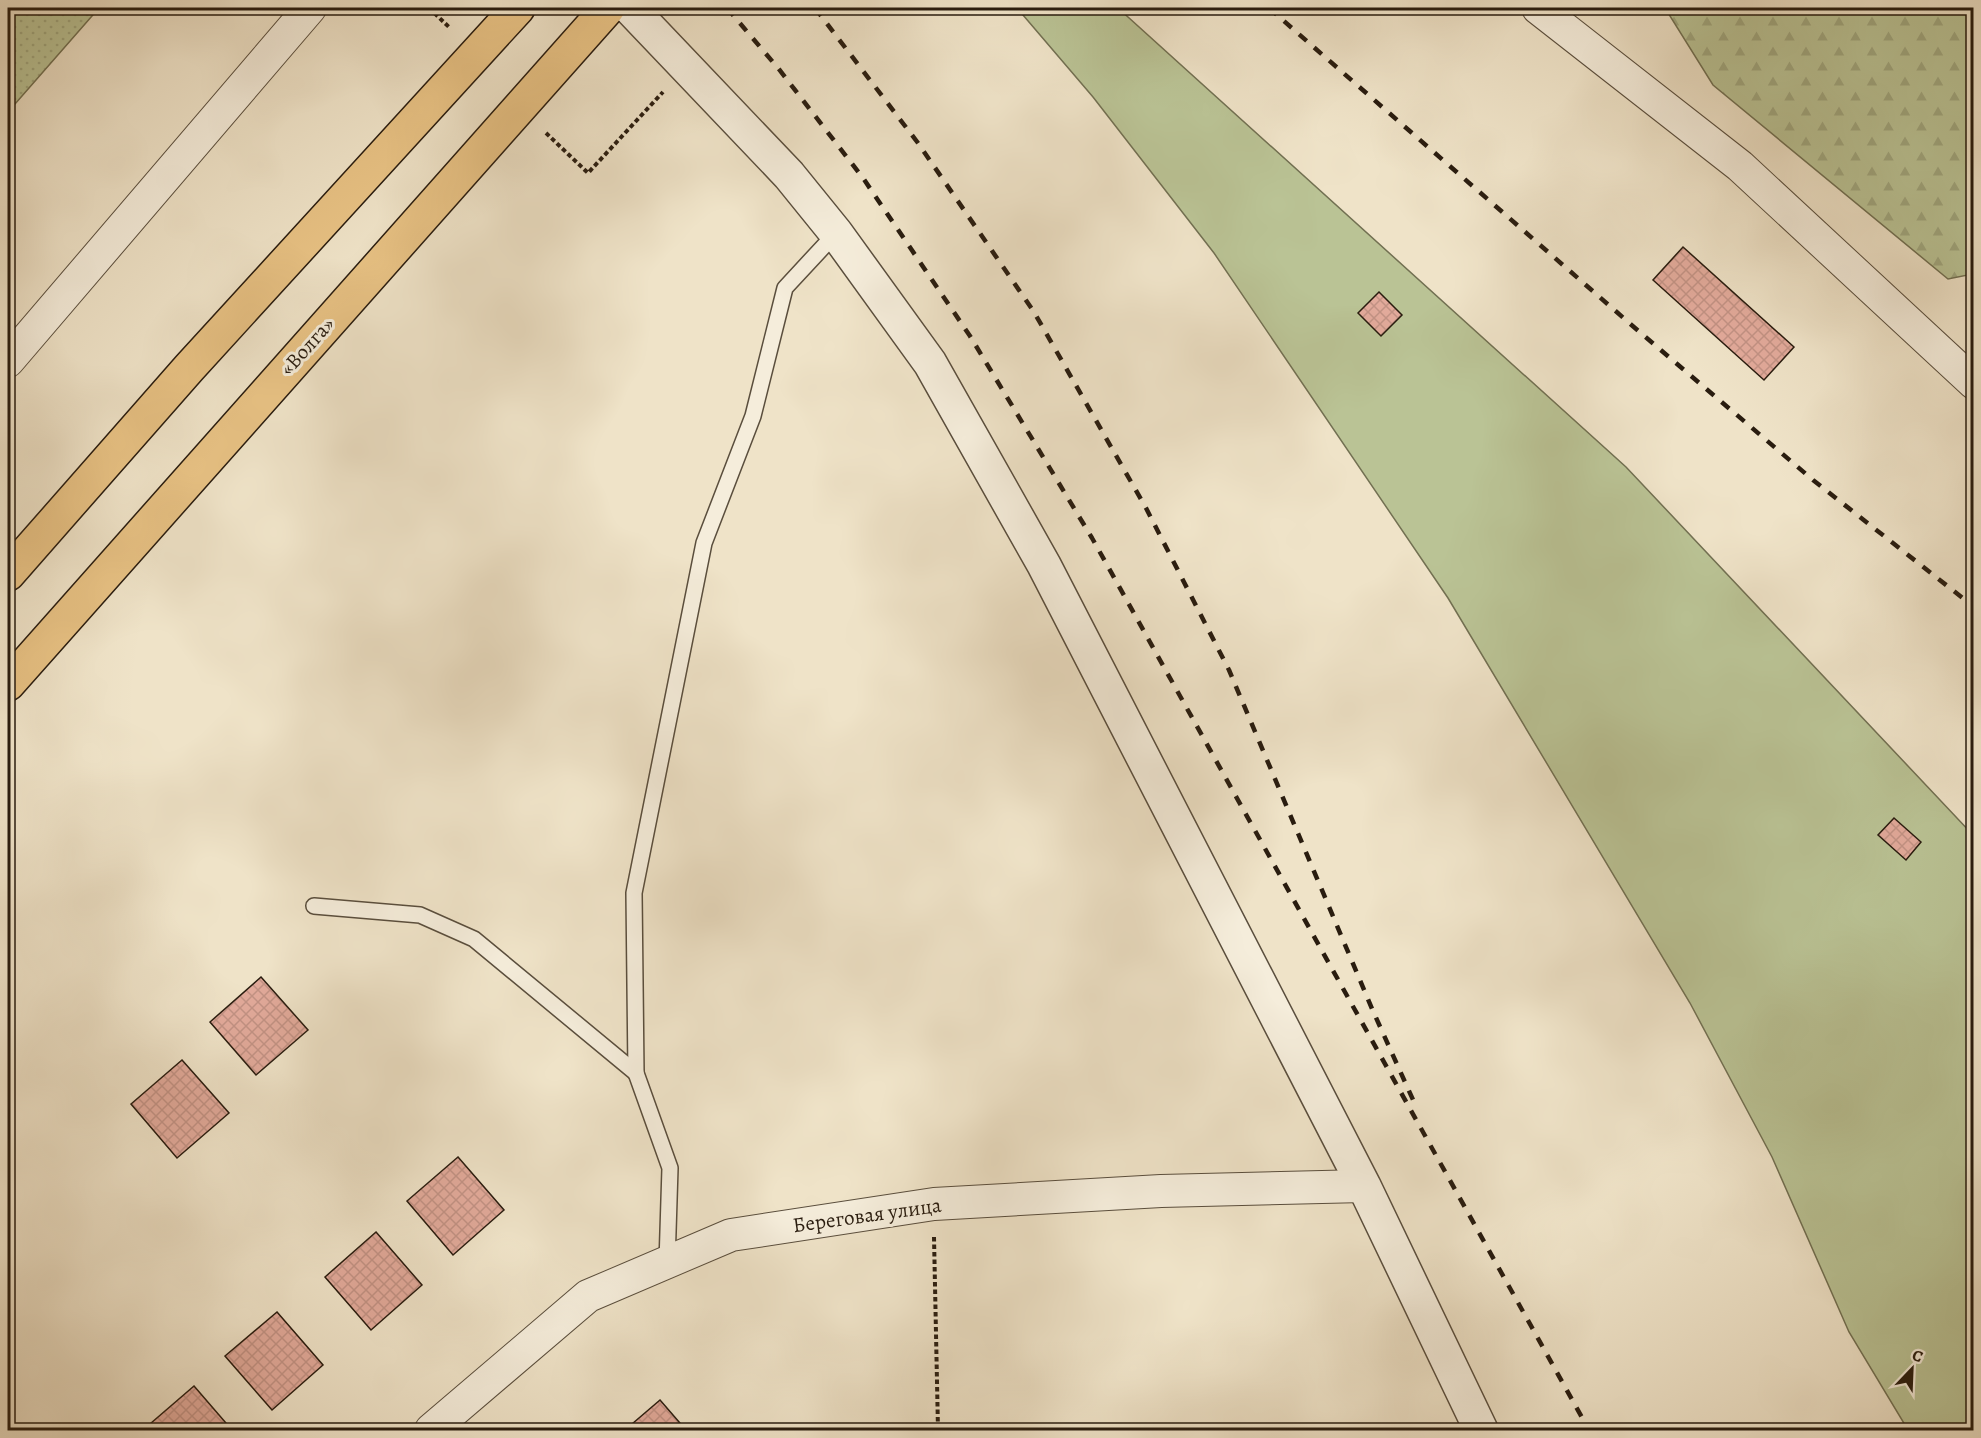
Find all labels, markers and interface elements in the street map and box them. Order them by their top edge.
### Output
street label: «Волга» [273,311,341,381]
street label: Береговая улица [791,1191,943,1239]
north arrow [1882,1339,1942,1399]
text: С [1909,1344,1926,1368]

